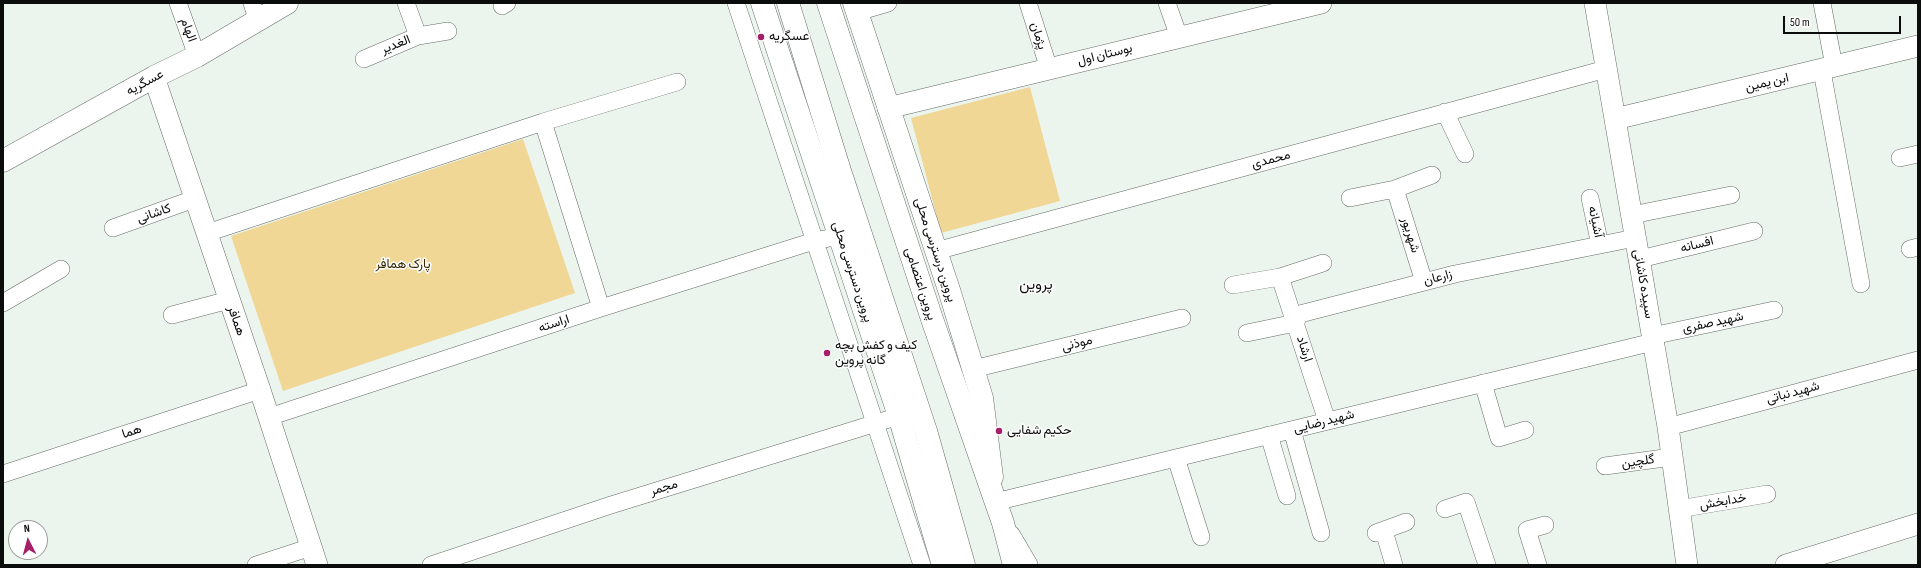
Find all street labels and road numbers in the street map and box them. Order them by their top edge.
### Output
street label: الهام [177,16,199,44]
street label: پژمان [1026,20,1050,52]
street label: الغدیر [379,32,413,58]
street label: بوستان اول [1076,41,1134,69]
street label: عسگریه [124,67,166,99]
street label: ابن یمین [1744,70,1790,96]
street label: محمدی [1250,147,1292,173]
street label: پروین درسترسی محلی [911,196,959,304]
street label: کاشانی [135,201,173,227]
street label: آشیانه [1584,205,1606,239]
street label: شهریور [1397,215,1423,255]
street label: پروین دسترسی محلی [828,220,876,324]
street label: افسانه [1679,233,1715,257]
street label: پروین اعتصامی [901,246,939,322]
street label: سپیده کاشانی [1629,248,1657,320]
street label: زارعان [1422,267,1454,289]
street label: همافر [224,304,248,338]
street label: شهید صفری [1681,309,1745,337]
street label: اراسته [537,312,571,336]
street label: موذنی [1060,333,1094,355]
street label: ارشاد [1293,334,1315,364]
street label: شهید نباتی [1765,378,1821,408]
street label: شهید رضایی [1292,407,1356,437]
street label: هما [120,422,144,442]
street label: گلچین [1620,452,1656,472]
street label: مجمر [648,476,680,500]
street label: خدابخش [1698,490,1748,514]

